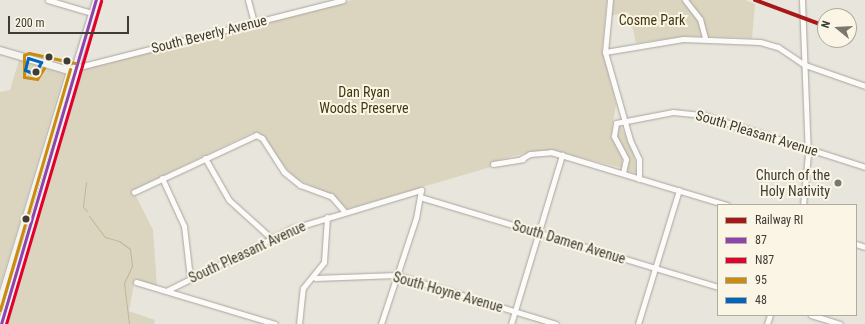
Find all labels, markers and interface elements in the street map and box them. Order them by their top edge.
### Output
scale bar [10,8,131,34]
north arrow [817,8,857,48]
street label: South Beverly Avenue [149,12,269,56]
park label: Cosme Park [619,12,685,28]
text: 200 m [15,16,45,30]
text: N [819,19,833,30]
unlabelled marker [44,52,54,62]
unlabelled marker [62,56,72,66]
unlabelled marker [31,67,41,77]
park label: Dan Ryan Woods Preserve [319,84,409,116]
street label: South Pleasant Avenue [694,106,820,160]
place label: Church of the Holy Nativity [756,167,830,200]
marker: Church of the Holy Nativity [833,178,843,188]
legend [717,204,857,316]
text: Railway RI [755,213,803,227]
unlabelled marker [21,214,31,224]
street label: South Damen Avenue [510,217,628,267]
street label: South Pleasant Avenue [186,218,308,286]
text: 87 [755,233,767,247]
text: N87 [755,253,774,267]
street label: South Hoyne Avenue [391,268,505,316]
text: 95 [755,273,767,287]
text: 48 [755,293,767,307]

